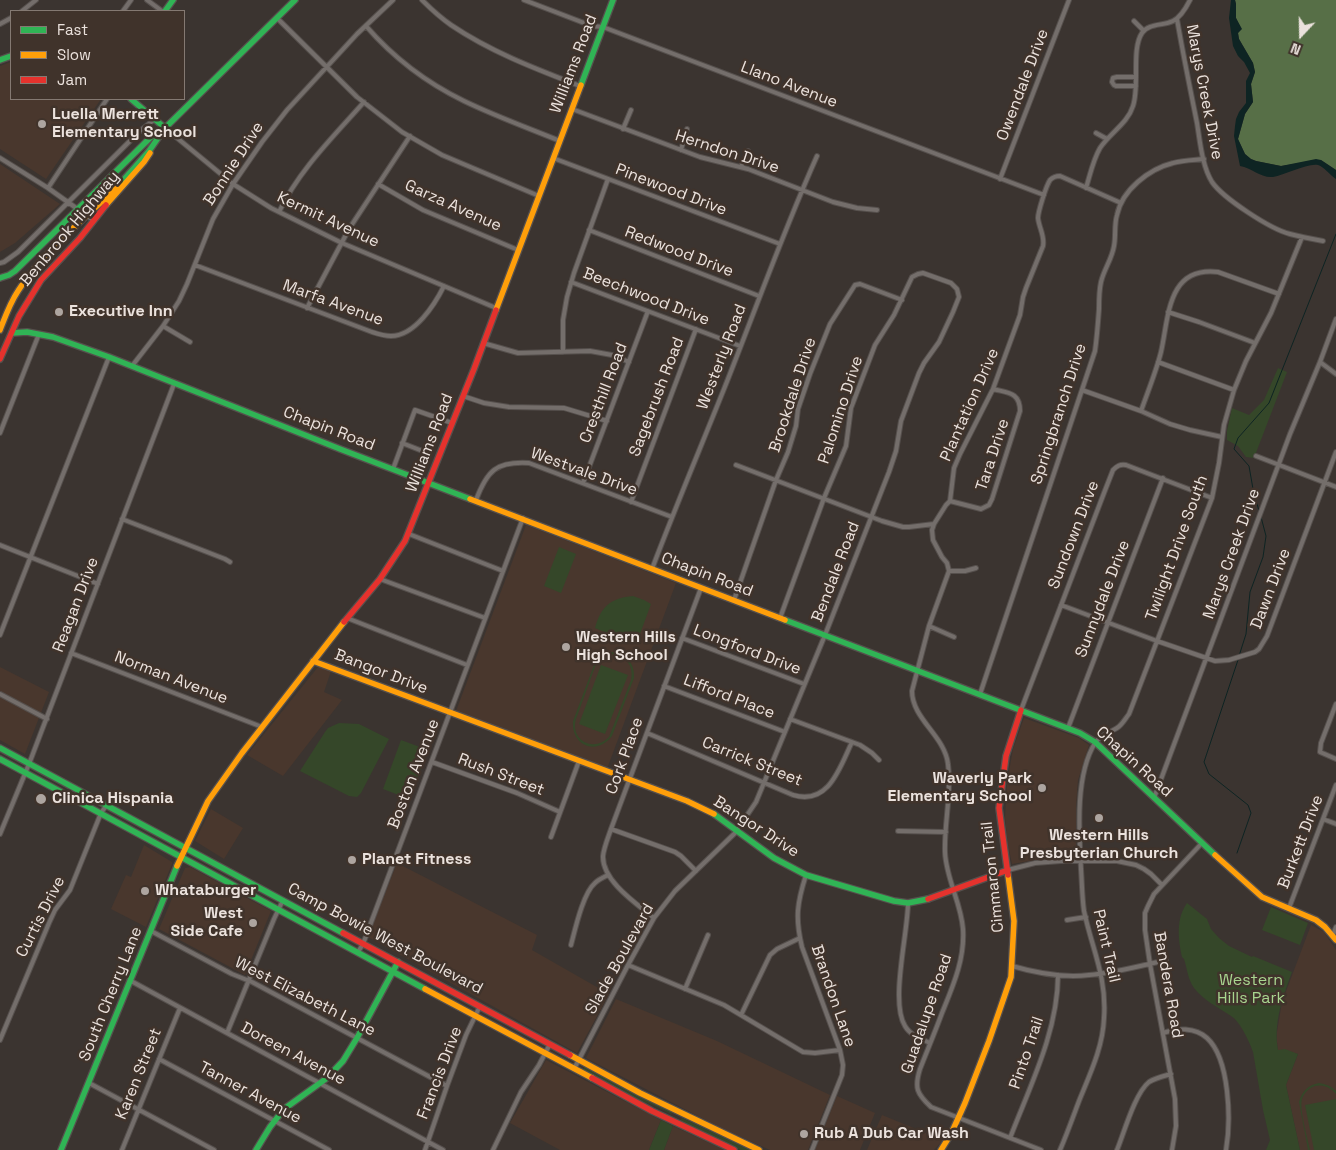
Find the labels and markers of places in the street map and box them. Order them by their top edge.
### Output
place label: Luella Merrett Elementary School [52,105,196,143]
marker: Luella Merrett Elementary School [36,118,48,130]
place label: Executive Inn [69,302,173,322]
marker: Executive Inn [53,306,65,318]
place label: Western Hills High School [576,628,676,666]
marker: Western Hills High School [560,641,572,653]
place label: Waverly Park Elementary School [888,769,1032,807]
marker: Waverly Park Elementary School [1036,782,1048,794]
place label: Clinica Hispania [52,789,174,809]
marker: Clinica Hispania [34,792,48,806]
marker: Western Hills Presbyterian Church [1093,812,1105,824]
place label: Western Hills Presbyterian Church [1020,826,1178,864]
place label: Planet Fitness [362,850,471,870]
marker: Planet Fitness [346,854,358,866]
place label: Whataburger [155,881,256,901]
marker: Whataburger [139,885,151,897]
place label: West Side Cafe [171,904,243,942]
marker: West Side Cafe [247,917,259,929]
place label: Rub A Dub Car Wash [814,1124,969,1144]
marker: Rub A Dub Car Wash [798,1128,810,1140]

